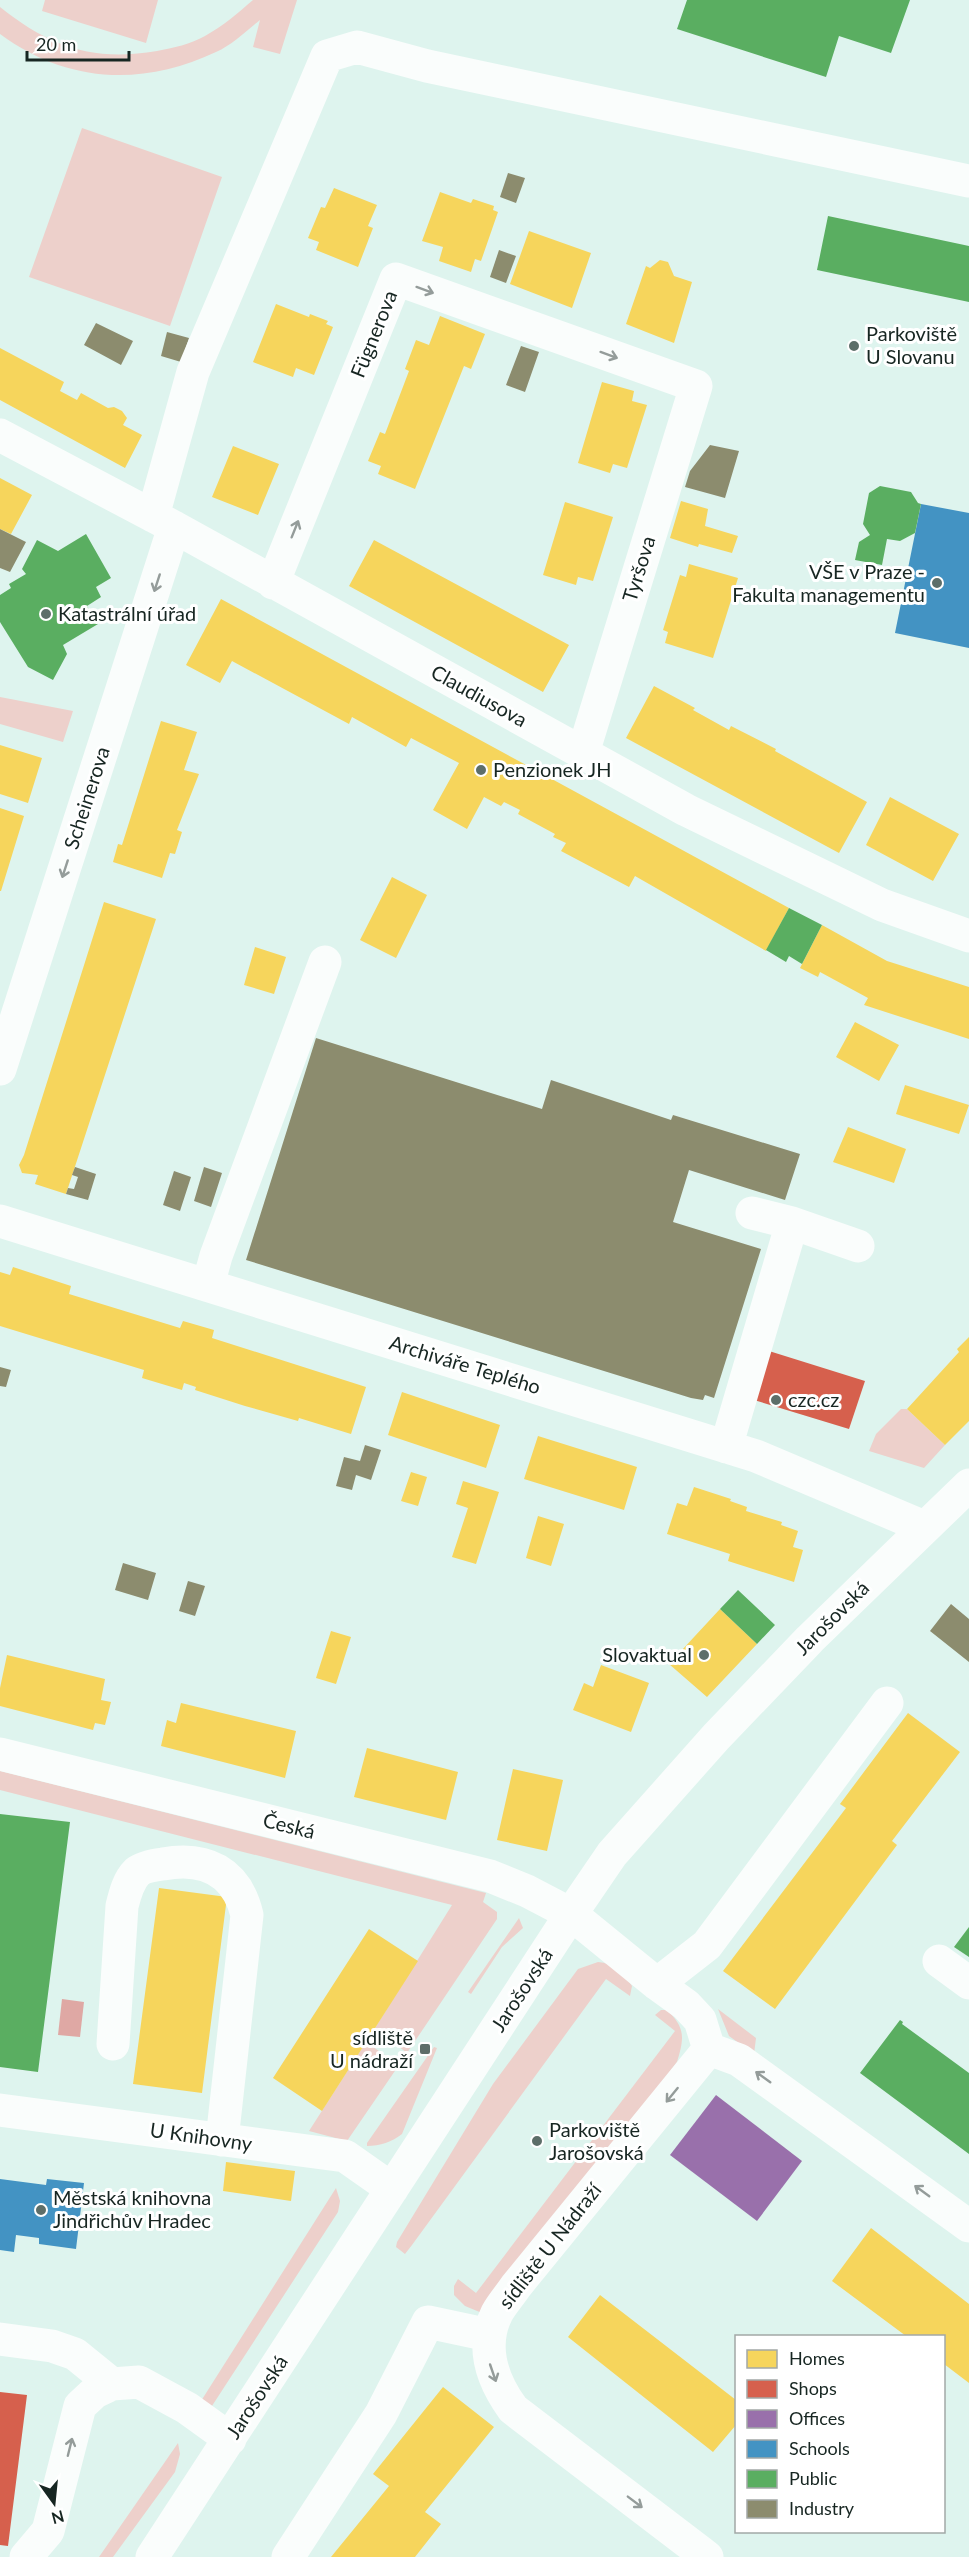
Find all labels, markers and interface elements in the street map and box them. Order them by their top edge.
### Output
scale bar [27,24,129,62]
text: 20 m [36,33,76,55]
one-way arrow [415,285,434,296]
street label: Fügnerova [345,287,401,381]
place label: Parkoviště U Slovanu [866,321,957,368]
marker: Parkoviště U Slovanu [847,339,861,353]
one-way arrow [599,350,618,361]
one-way arrow [290,520,301,539]
street label: Tyršova [617,533,659,604]
place label: VŠE v Praze - Fakulta managementu [732,559,925,606]
one-way arrow [150,573,161,592]
marker: VŠE v Praze - Fakulta managementu [930,576,944,590]
place label: Katastrální úřad [58,601,196,625]
marker: Katastrální úřad [39,607,53,621]
street label: Claudiusova [427,659,532,731]
street label: Scheinerova [58,743,114,852]
place label: Penzionek JH [493,757,612,781]
marker: Penzionek JH [474,763,488,777]
one-way arrow [58,859,69,877]
street label: Archiváře Teplého [387,1330,544,1398]
place label: czc.cz [788,1387,839,1411]
marker: czc.cz [769,1393,783,1407]
street label: Jarošovská [789,1575,873,1659]
place label: Slovaktual [602,1642,692,1666]
marker: Slovaktual [697,1648,711,1662]
street label: Česká [261,1807,318,1843]
street label: Jarošovská [485,1943,557,2036]
place label: sídliště U nádraží [330,2025,414,2072]
marker: sídliště U nádraží [418,2042,432,2056]
one-way arrow [756,2071,772,2084]
one-way arrow [666,2086,679,2102]
street label: U Knihovny [149,2117,254,2155]
place label: Parkoviště Jarošovská [549,2117,644,2164]
marker: Parkoviště Jarošovská [530,2134,544,2148]
street label: sídliště U Nádraží [493,2177,606,2313]
place label: Městská knihovna Jindřichův Hradec [53,2185,211,2232]
one-way arrow [914,2185,930,2198]
marker: Městská knihovna Jindřichův Hradec [34,2203,48,2217]
legend [735,2335,945,2533]
text: Homes [789,2347,845,2369]
street label: Jarošovská [220,2350,292,2443]
one-way arrow [489,2363,500,2382]
text: Shops [789,2377,837,2399]
text: Offices [789,2407,845,2429]
one-way arrow [65,2437,76,2456]
text: Schools [789,2437,850,2459]
text: Public [789,2467,837,2489]
north arrow [24,2473,84,2533]
one-way arrow [627,2496,643,2509]
text: Industry [789,2497,855,2519]
text: N [50,2507,66,2529]

